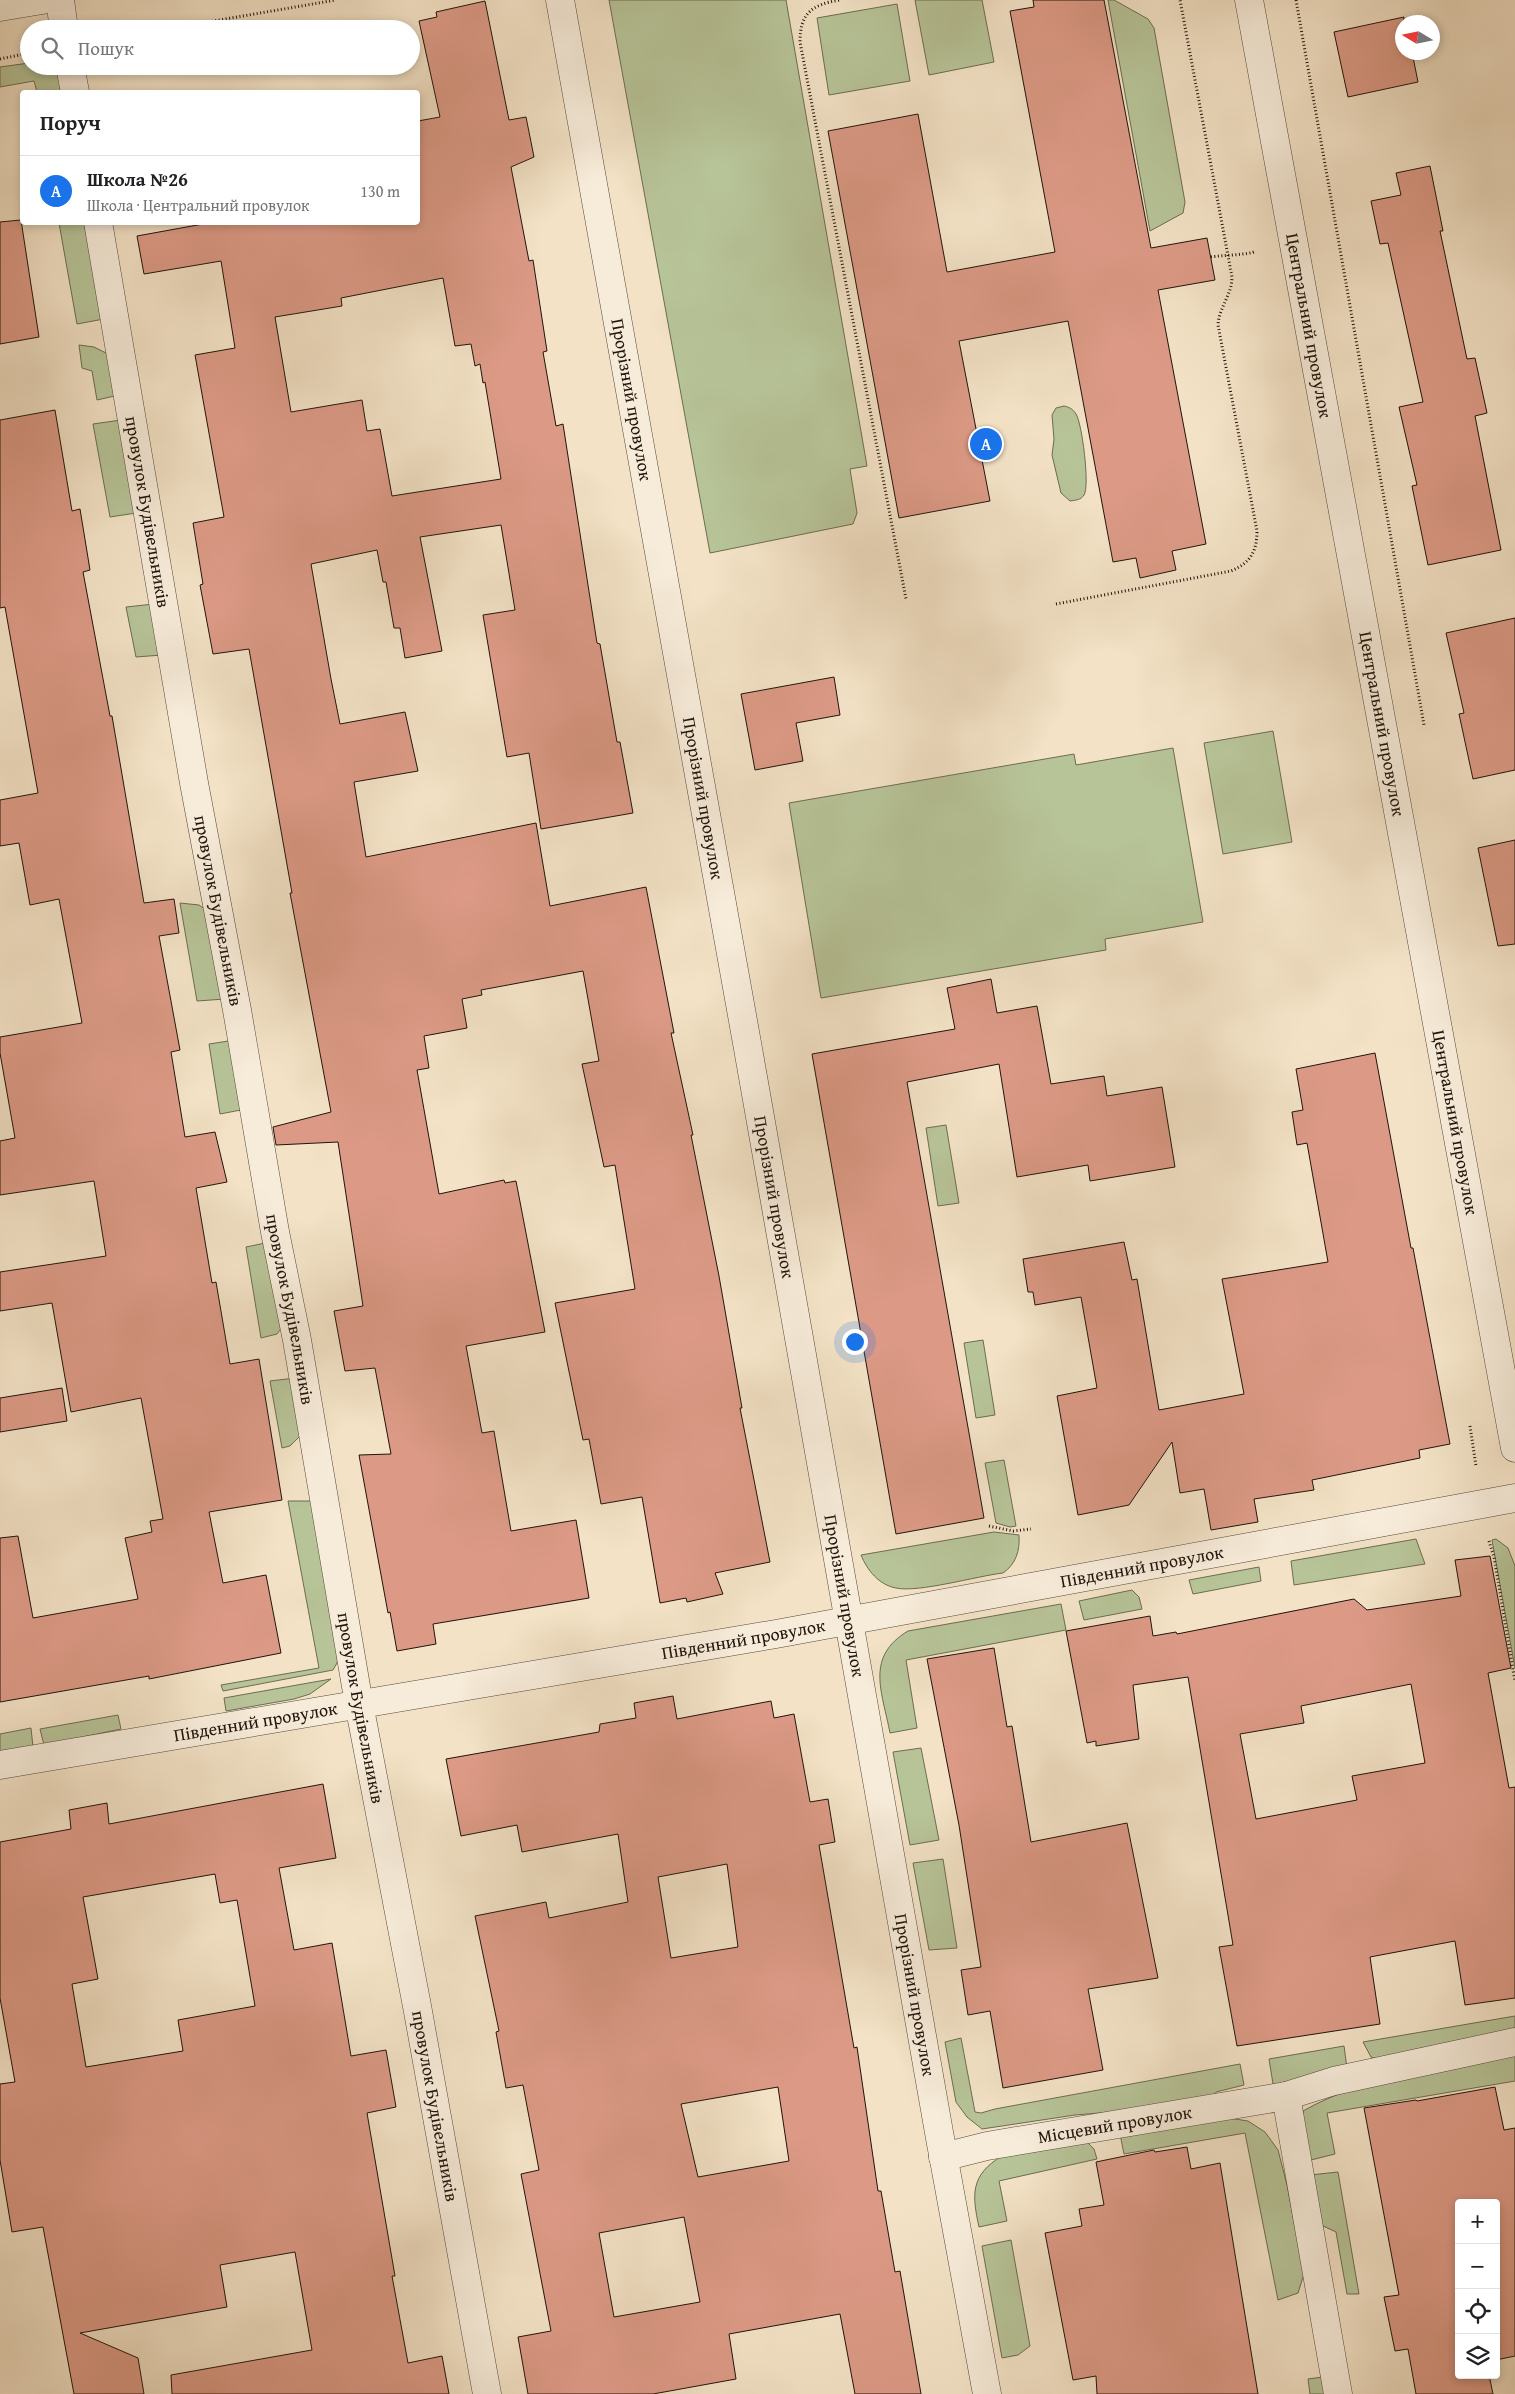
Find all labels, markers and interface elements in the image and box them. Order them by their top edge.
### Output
north arrow [1395,15,1440,60]
search box [20,20,420,75]
icon: search [38,34,66,62]
text: Пошук [78,34,134,62]
text: Поруч [40,107,101,138]
text: Школа №26 [87,165,188,193]
text: A [51,179,61,203]
text: 130 m [360,179,400,203]
text: Школа · Центральний провулок [87,193,309,217]
street label: Центральний провулок [1279,231,1340,421]
street label: Прорізний провулок [604,316,660,483]
street label: провулок Будівельників [118,414,178,610]
pin: A [970,425,1002,463]
street label: Центральний провулок [1352,629,1413,819]
street label: Прорізний провулок [676,715,732,882]
street label: провулок Будівельників [187,813,250,1008]
street label: Центральний провулок [1425,1028,1486,1217]
street label: Прорізний провулок [747,1114,802,1281]
street label: провулок Будівельників [259,1212,322,1407]
your location [842,1329,868,1355]
street label: Прорізний провулок [817,1512,873,1680]
street label: Південний провулок [1058,1538,1226,1594]
street label: провулок Будівельників [331,1610,392,1806]
street label: Південний провулок [660,1611,828,1666]
street label: Південний провулок [171,1694,340,1748]
street label: Прорізний провулок [888,1911,943,2079]
street label: провулок Будівельників [405,2008,466,2204]
street label: Місцевий провулок [1036,2098,1194,2150]
map controls [1455,2199,1500,2379]
button: + [1455,2199,1500,2244]
button: − [1455,2244,1500,2289]
button: locate [1455,2289,1500,2334]
button: layers [1455,2334,1500,2379]

